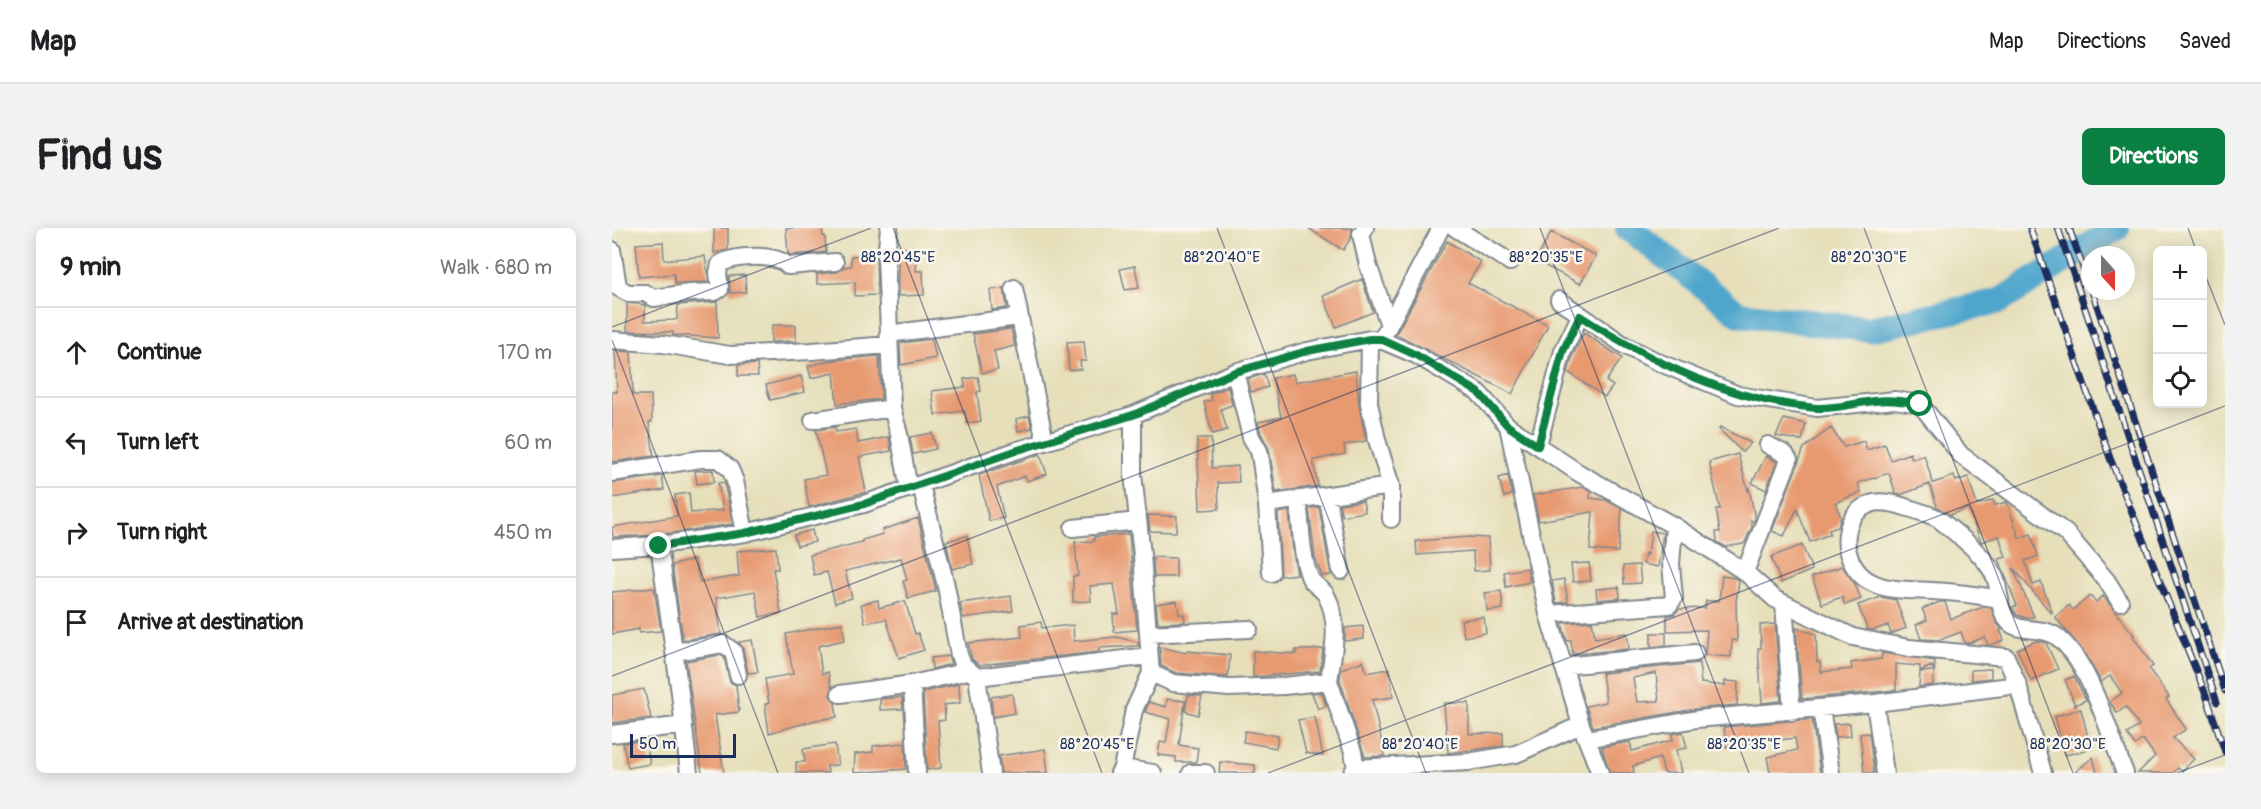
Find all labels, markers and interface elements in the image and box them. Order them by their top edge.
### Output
text: Map [30,24,76,59]
text: Map [1989,28,2024,55]
text: Directions [2057,28,2146,55]
text: Saved [2179,28,2231,55]
button: Directions [2082,128,2225,185]
text: Find us [36,130,162,182]
north arrow [2081,246,2135,300]
map controls [2153,246,2207,408]
button: + [2153,246,2207,300]
text: 88°20'45"E [861,248,935,267]
text: 88°20'40"E [1184,248,1260,267]
text: 88°20'35"E [1509,248,1583,267]
text: 88°20'30"E [1831,248,1907,267]
text: 9 min [60,251,121,283]
text: Walk · 680 m [440,255,552,280]
button: − [2153,300,2207,354]
icon: ahead [60,336,93,369]
text: Continue [117,338,201,366]
text: 170 m [498,340,552,365]
button: locate [2153,354,2207,408]
route start [1906,390,1932,416]
icon: left [60,426,93,459]
text: Turn left [117,428,199,456]
text: 60 m [505,430,552,455]
icon: right [60,516,93,549]
text: Turn right [117,518,207,546]
text: 450 m [494,520,552,545]
route end [645,532,671,558]
icon: arrive [60,606,93,639]
text: Arrive at destination [117,608,303,636]
scale bar [630,731,736,758]
text: 50 m [639,734,676,754]
text: 88°20'45"E [1060,735,1134,754]
text: 88°20'40"E [1382,735,1458,754]
text: 88°20'35"E [1707,735,1781,754]
text: 88°20'30"E [2030,735,2106,754]

